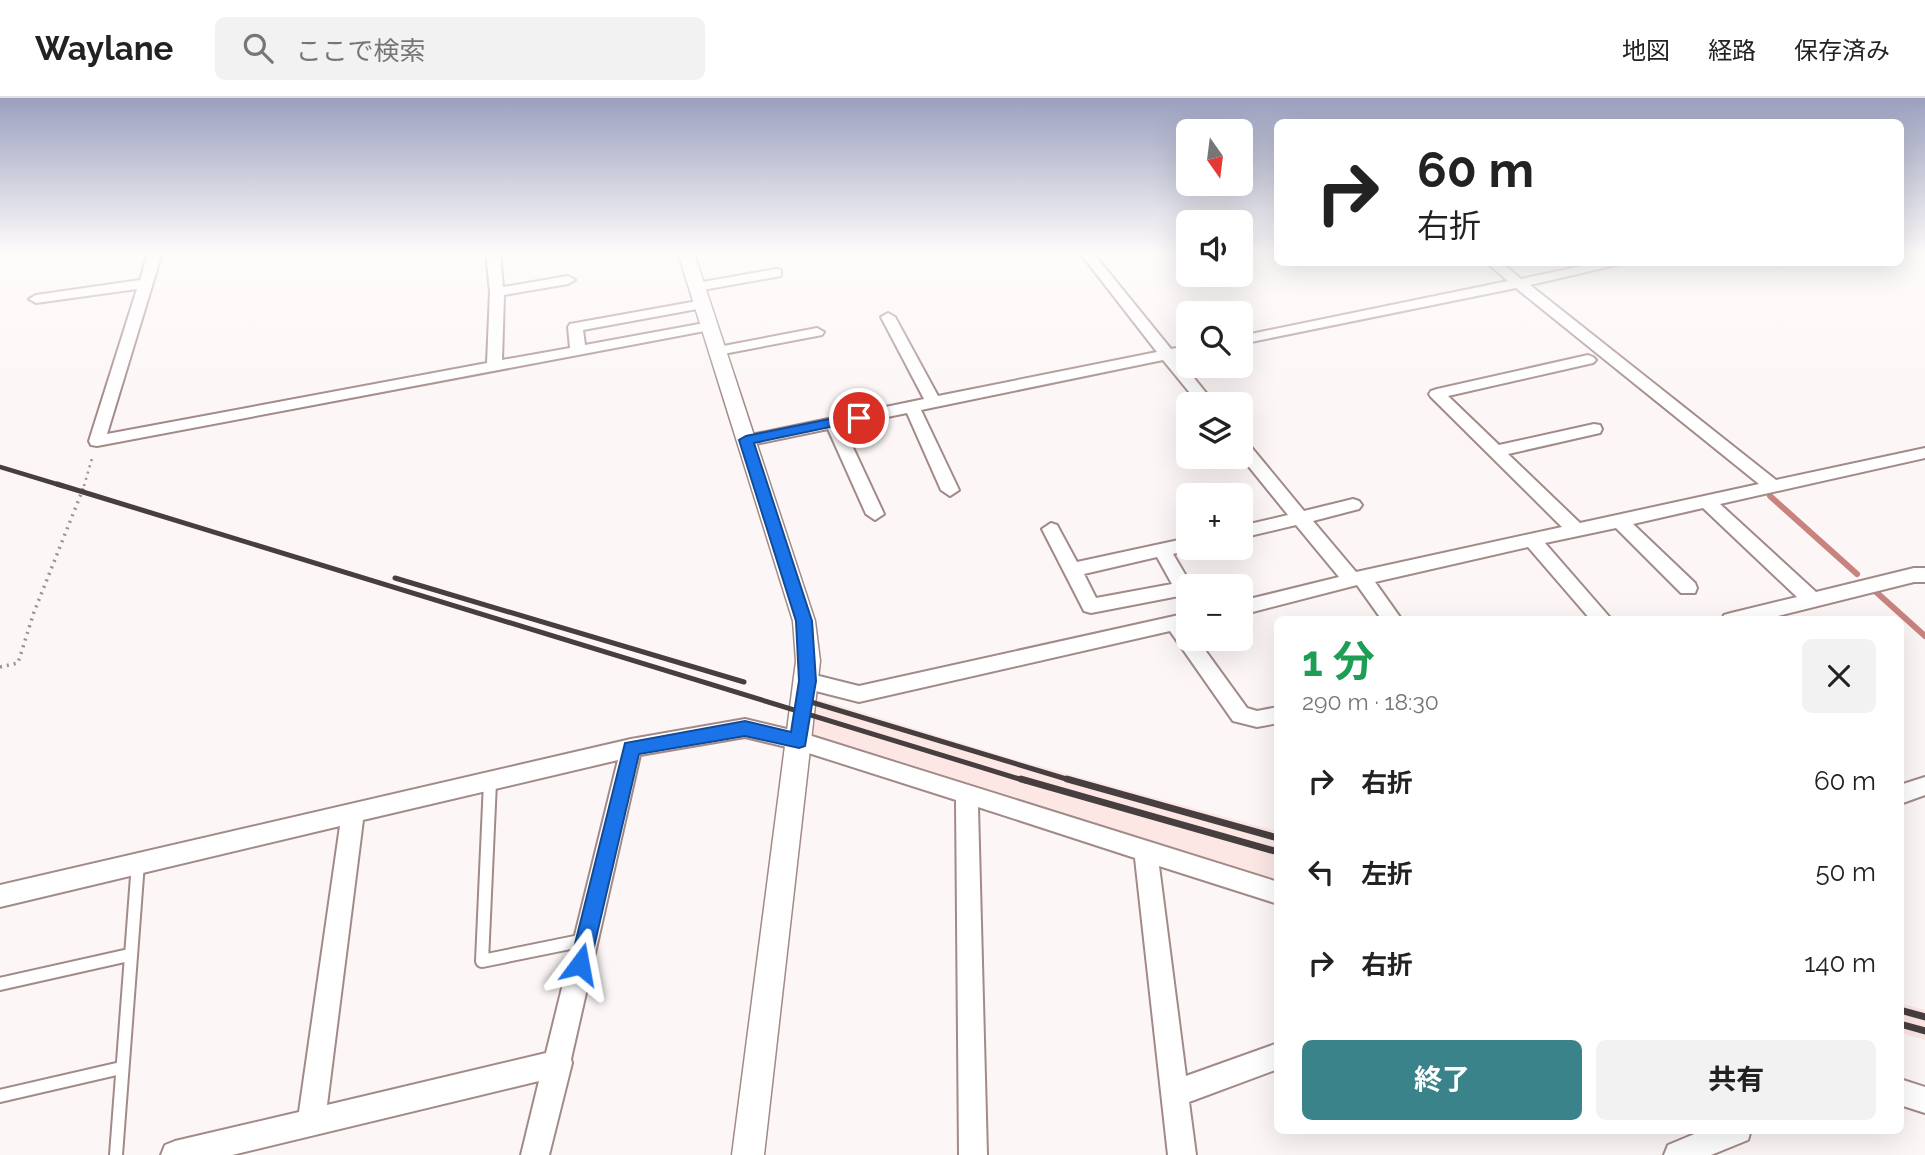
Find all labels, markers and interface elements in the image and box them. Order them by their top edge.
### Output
search box [215,17,705,80]
text: Waylane [35,29,173,68]
icon: search [239,29,277,67]
text: ここで検索 [295,36,425,66]
text: 地図 [1622,36,1670,65]
text: 経路 [1708,36,1756,65]
text: 保存済み [1794,36,1890,65]
north arrow [1176,119,1253,196]
map controls [1176,119,1253,651]
text: 60 m [1417,141,1534,198]
icon: right [1302,147,1393,238]
text: 右折 [1417,207,1481,244]
button: sound [1176,210,1253,287]
button: search [1176,301,1253,378]
pin [829,388,889,448]
button: layers [1176,392,1253,469]
icon: arrive [840,399,878,437]
button: + [1176,483,1253,560]
button: − [1176,574,1253,651]
text: 1 分 [1302,637,1375,686]
button: close [1802,639,1876,713]
text: 290 m · 18:30 [1302,688,1439,715]
icon: right [1302,762,1340,800]
text: 60 m [1814,766,1876,796]
text: 右折 [1361,768,1413,798]
icon: left [1302,853,1340,891]
text: 50 m [1815,857,1876,887]
text: 左折 [1361,859,1413,889]
position arrow [543,927,617,1001]
icon: right [1302,944,1340,982]
text: 140 m [1804,948,1876,978]
text: 右折 [1361,950,1413,980]
button: 終了 [1302,1040,1582,1120]
button: 共有 [1596,1040,1876,1120]

